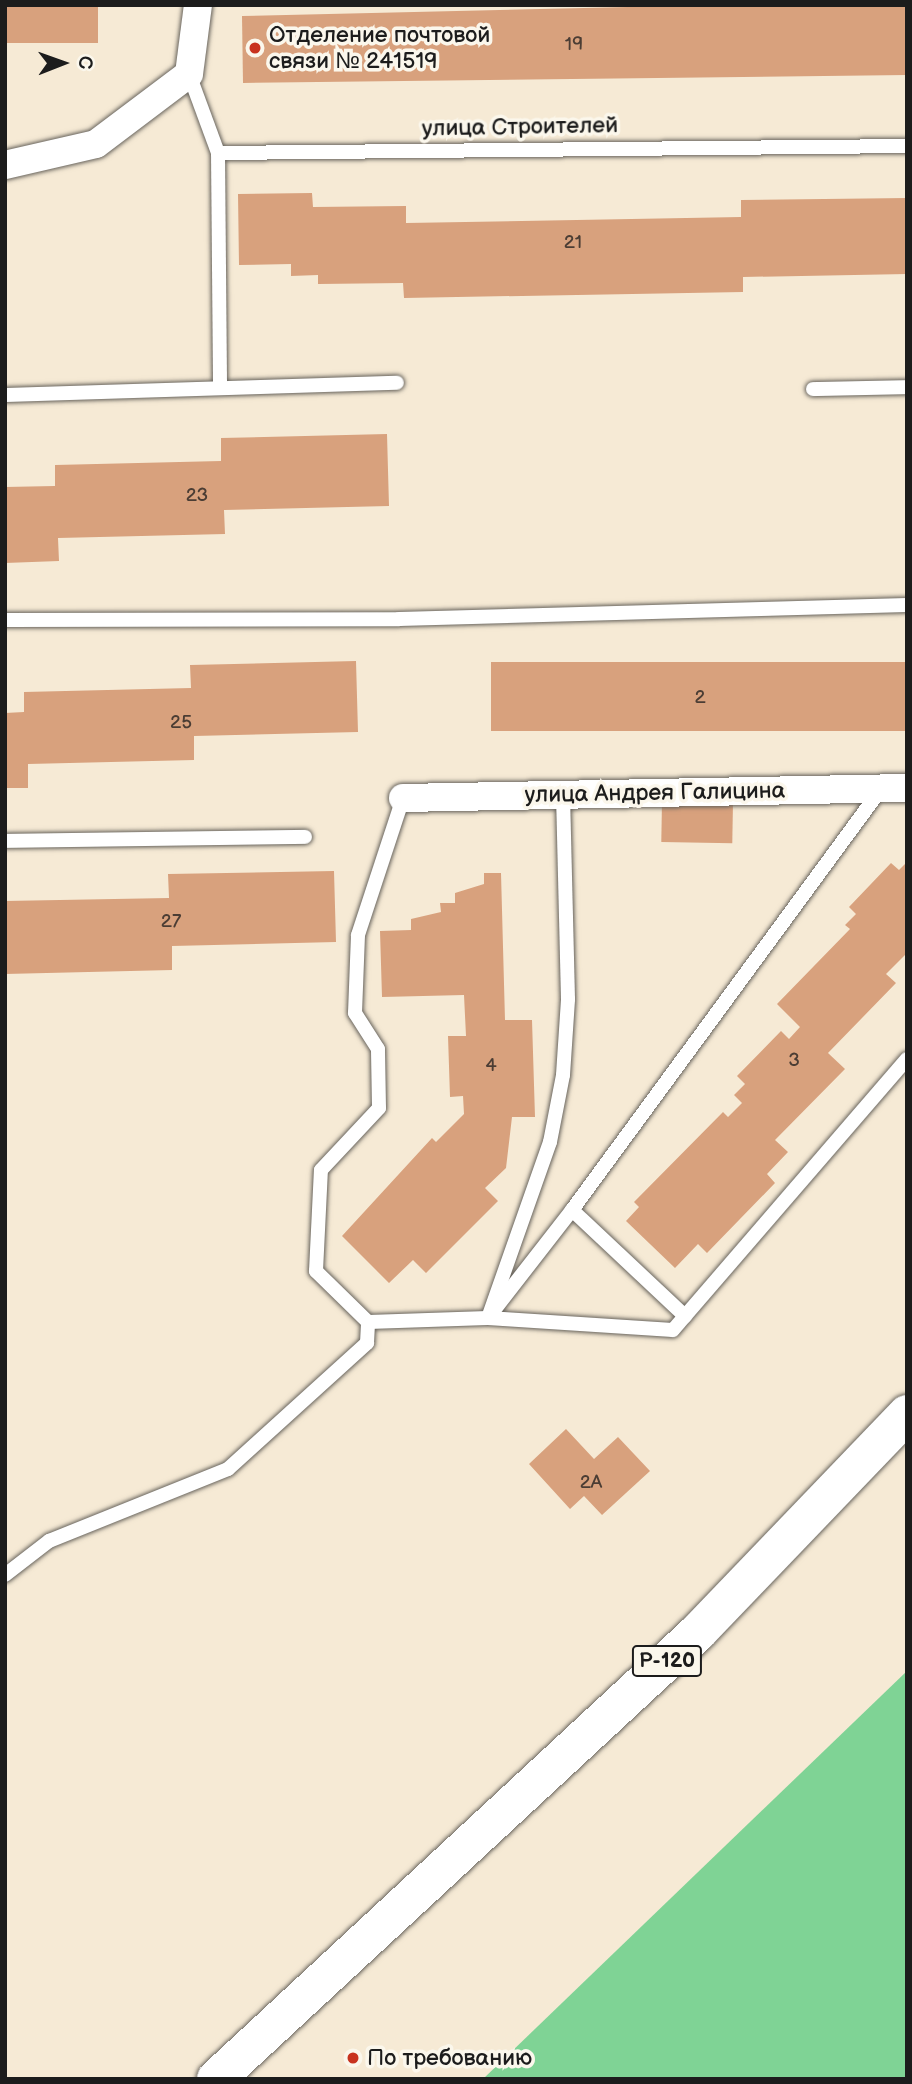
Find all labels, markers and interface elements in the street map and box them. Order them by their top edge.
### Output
place label: Отделение почтовой связи № 241519 [269,21,490,75]
north arrow [28,28,98,98]
house number: 19 [565,34,583,56]
marker: Отделение почтовой связи № 241519 [247,40,263,56]
text: С [73,56,96,69]
street label: улица Строителей [422,111,618,143]
house number: 21 [564,232,582,254]
house number: 23 [186,485,208,507]
house number: 2 [694,687,706,709]
house number: 25 [170,712,192,734]
street label: улица Андрея Галицина [524,777,786,809]
house number: 27 [161,911,181,933]
house number: 3 [788,1050,800,1072]
house number: 4 [485,1055,497,1077]
house number: 2А [580,1472,602,1494]
road number: Р-120 [630,1644,704,1678]
place label: По требованию [367,2044,532,2072]
marker: По требованию [345,2050,361,2066]

